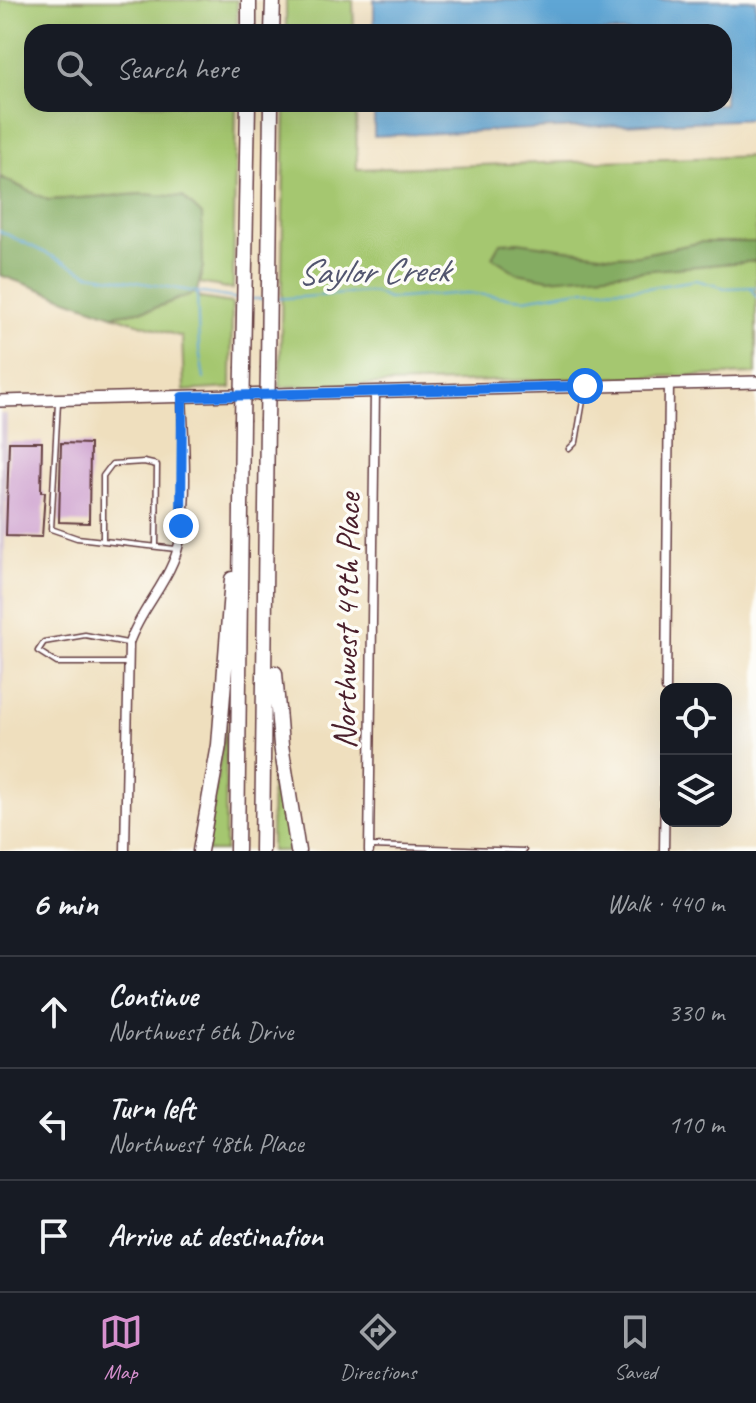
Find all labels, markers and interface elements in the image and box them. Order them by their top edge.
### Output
search box [24,24,732,112]
icon: search [52,46,96,90]
text: Search here [116,49,238,87]
water label: Saylor Creek [297,247,455,295]
route start [567,368,603,404]
street label: Northwest 49th Place [322,491,370,749]
route end [163,508,199,544]
map controls [660,683,732,827]
button: locate [660,683,732,755]
button: layers [660,755,732,827]
text: 6 min [32,882,98,925]
text: Walk · 440 m [607,887,724,920]
text: Continue [108,977,198,1015]
icon: ahead [32,990,76,1034]
text: 330 m [668,996,724,1029]
text: Northwest 6th Drive [108,1015,293,1048]
text: Turn left [108,1089,195,1127]
icon: left [32,1102,76,1146]
text: 110 m [668,1108,724,1141]
text: Northwest 48th Place [108,1127,304,1160]
icon: arrive [32,1214,76,1258]
text: Arrive at destination [108,1217,323,1255]
tab: Map [99,1310,143,1386]
tab: Directions [340,1310,416,1386]
tab: Saved [613,1310,657,1386]

